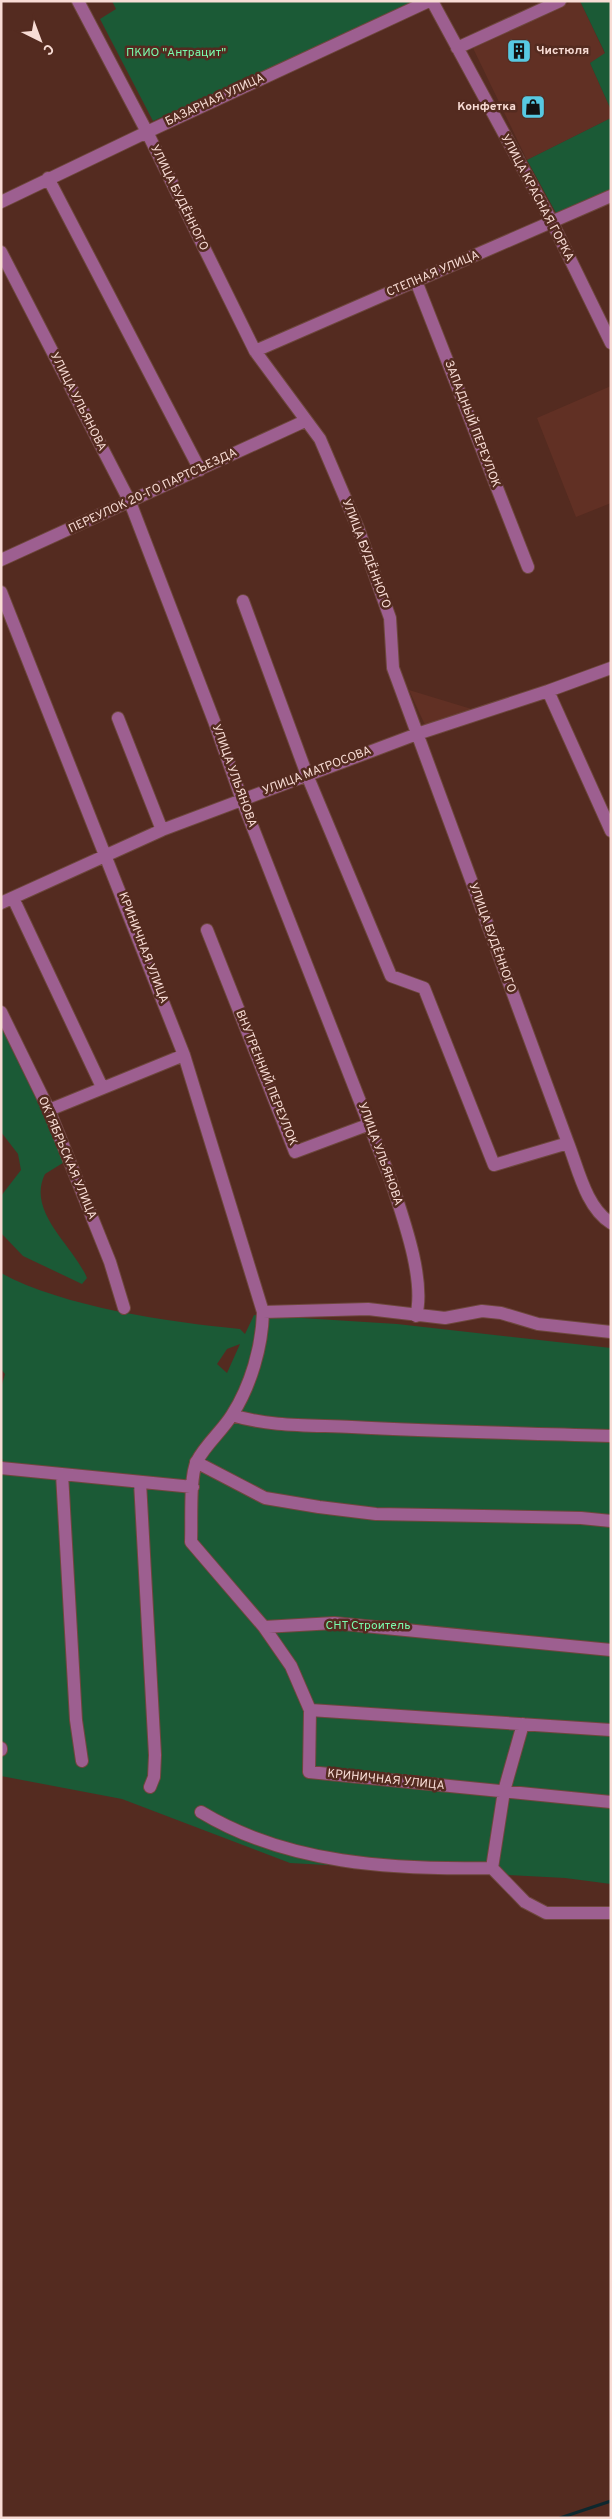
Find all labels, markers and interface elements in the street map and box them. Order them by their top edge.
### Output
north arrow [15,15,65,65]
building icon: Чистюля [506,38,532,64]
text: С [39,39,57,58]
place label: Чистюля [536,43,589,59]
park label: ПКИО "Антрацит" [126,45,226,61]
street label: БАЗАРНАЯ УЛИЦА [163,70,267,130]
shop icon: Конфетка [520,94,546,120]
place label: Конфетка [457,99,516,115]
street label: УЛИЦА КРАСНАЯ ГОРКА [497,132,577,264]
street label: УЛИЦА БУДЁННОГО [146,142,212,254]
street label: СТЕПНАЯ УЛИЦА [384,247,482,301]
street label: УЛИЦА УЛЬЯНОВА [46,350,110,454]
street label: ЗАПАДНЫЙ ПЕРЕУЛОК [440,358,504,490]
street label: ПЕРЕУЛОК 20-ГО ПАРТСЪЕЗДА [66,445,240,537]
street label: УЛИЦА БУДЁННОГО [338,497,394,611]
street label: УЛИЦА УЛЬЯНОВА [208,722,260,830]
street label: УЛИЦА МАТРОСОВА [260,743,374,799]
street label: УЛИЦА БУДЁННОГО [465,881,519,995]
street label: КРИНИЧНАЯ УЛИЦА [114,890,172,1006]
street label: ВНУТРЕННИЙ ПЕРЕУЛОК [231,1008,301,1148]
street label: ОКТЯБРЬСКАЯ УЛИЦА [34,1094,100,1222]
street label: УЛИЦА УЛЬЯНОВА [354,1100,406,1208]
park label: СНТ Строитель [326,1618,410,1634]
street label: КРИНИЧНАЯ УЛИЦА [326,1766,446,1794]

